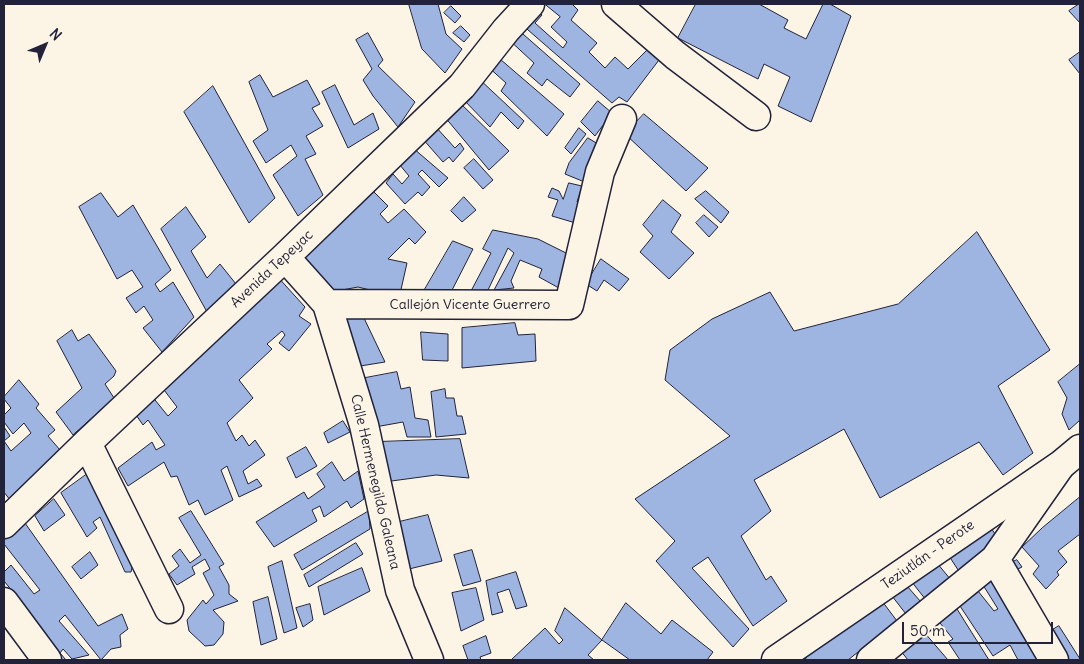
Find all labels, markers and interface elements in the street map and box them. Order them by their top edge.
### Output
north arrow [20,20,70,70]
text: N [46,25,65,44]
street label: Avenida Tepeyac [227,227,317,311]
street label: Callejón Vicente Guerrero [390,297,550,313]
street label: Calle Hermenegildo Galeana [347,393,403,571]
street label: Teziutlán - Perote [878,517,978,593]
scale bar [904,612,1055,644]
text: 50 m [910,621,945,640]

